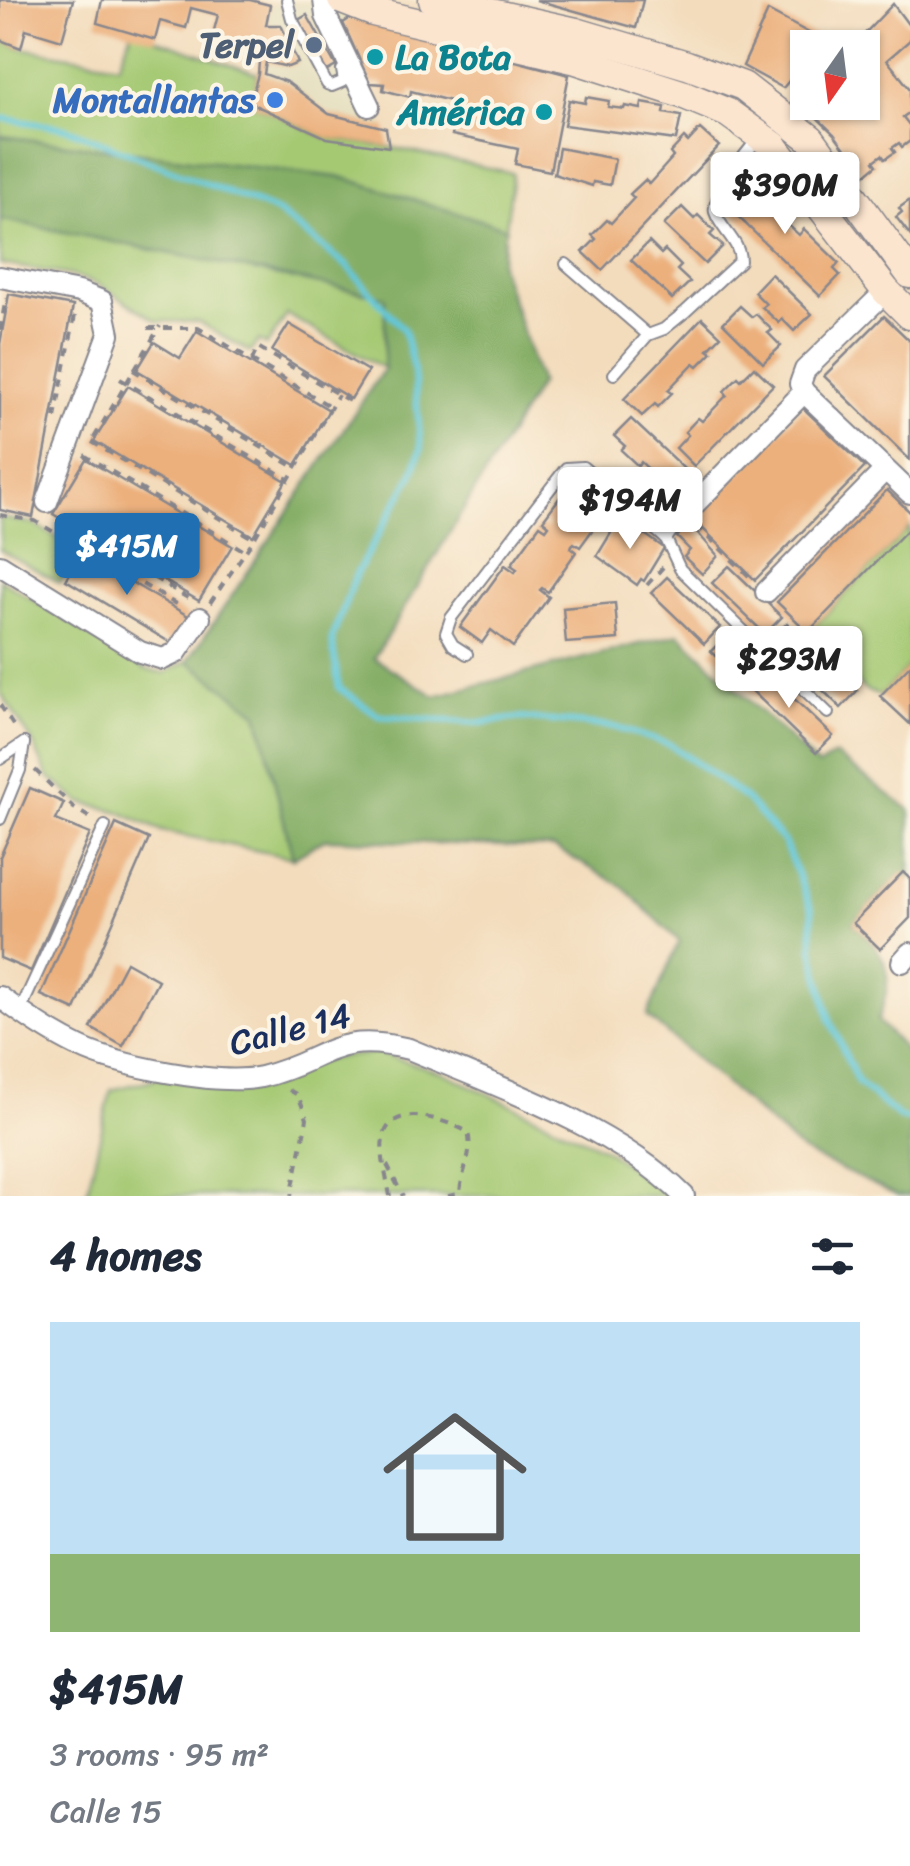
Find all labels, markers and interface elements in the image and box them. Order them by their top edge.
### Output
place label: Terpel [199,14,295,76]
place label: La Bota [395,26,511,88]
north arrow [790,30,880,120]
map controls [790,30,880,120]
marker: Terpel [303,34,325,56]
marker: La Bota [364,46,386,68]
place label: Montallantas [52,69,256,131]
place label: América [395,81,525,143]
marker: Montallantas [264,89,286,111]
marker: América [533,101,555,123]
pin: $390M [715,152,855,237]
text: $390M [732,156,838,213]
pin: $194M [560,467,700,552]
text: $194M [579,471,681,528]
pin: $415M [57,513,197,598]
text: $415M [77,517,177,574]
pin: $293M [719,626,859,711]
text: $293M [737,630,841,687]
street label: Calle 14 [223,984,357,1074]
text: 4 homes [50,1219,202,1293]
icon: filters [805,1229,860,1284]
icon: home [365,1387,545,1567]
text: $415M [50,1652,182,1726]
text: 3 rooms · 95 m² [50,1726,269,1783]
text: Calle 15 [50,1783,162,1840]

